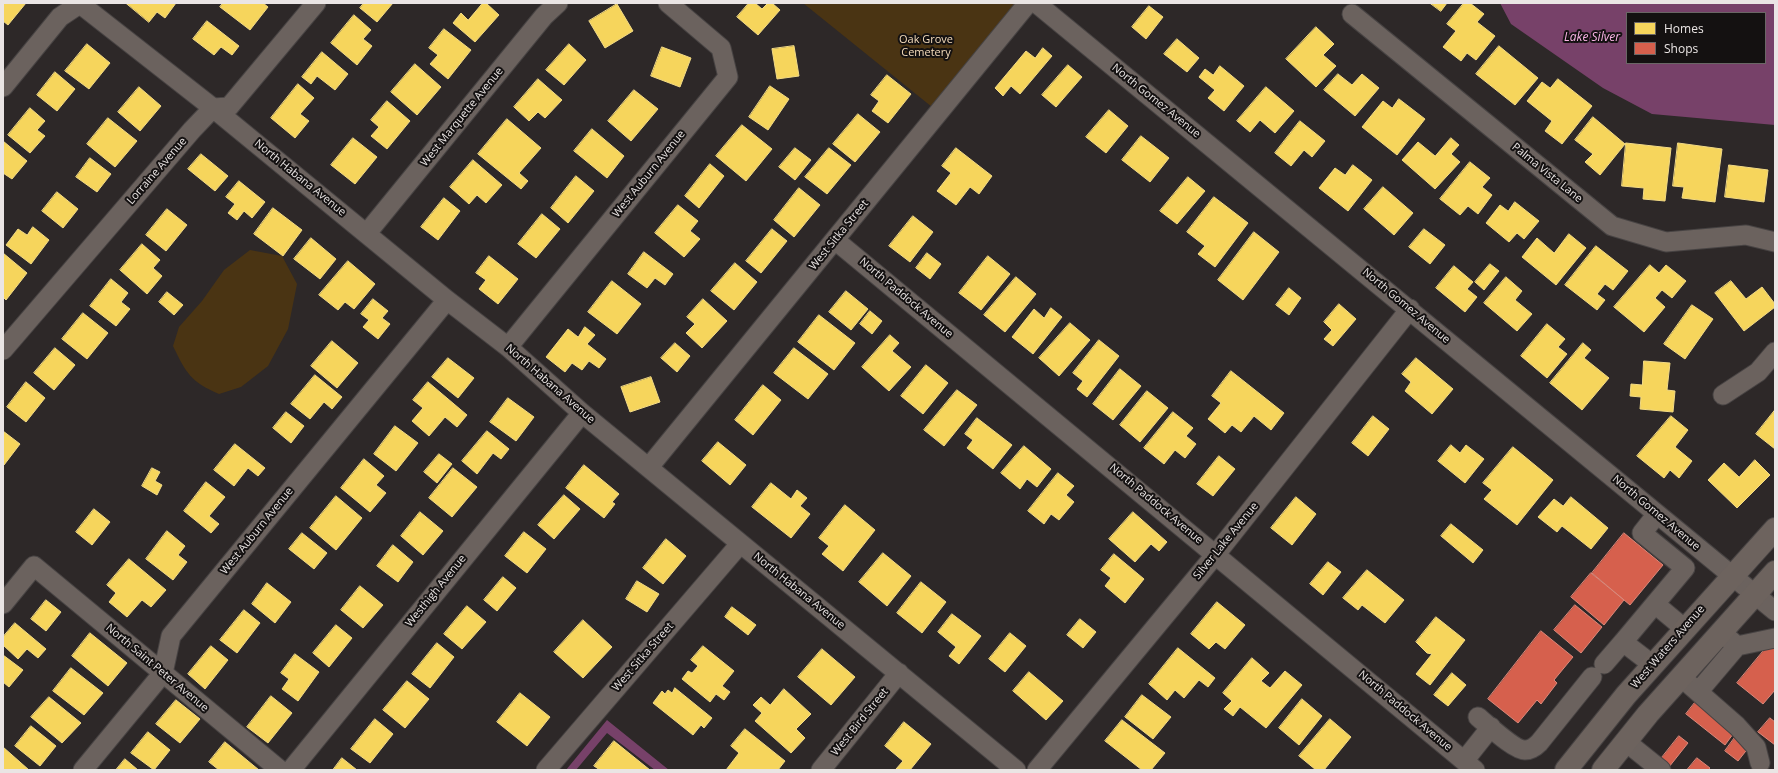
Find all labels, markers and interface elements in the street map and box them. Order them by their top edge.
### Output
legend [1626,12,1766,64]
text: Homes [1664,20,1704,37]
water label: Lake Silver [1564,31,1620,45]
park label: Oak Grove Cemetery [899,33,953,59]
text: Shops [1664,40,1698,57]
street label: North Gomez Avenue [1109,61,1203,141]
street label: West Marquette Avenue [418,65,506,169]
street label: West Auburn Avenue [610,128,688,220]
street label: Lorraine Avenue [124,135,190,207]
street label: North Habana Avenue [252,137,348,219]
street label: Palma Vista Lane [1509,141,1585,205]
street label: West Sitka Street [807,197,871,273]
street label: North Paddock Avenue [857,255,955,341]
street label: North Gomez Avenue [1360,266,1452,346]
street label: North Habana Avenue [503,342,597,426]
street label: North Paddock Avenue [1107,461,1205,547]
street label: North Gomez Avenue [1610,473,1702,553]
street label: West Auburn Avenue [218,485,296,577]
street label: Silver Lake Avenue [1191,500,1261,582]
street label: North Habana Avenue [751,550,847,632]
street label: Westhigh Avenue [403,552,469,630]
street label: West Waters Avenue [1628,603,1708,691]
street label: West Sitka Street [610,620,676,694]
street label: North Saint Peter Avenue [103,621,211,715]
street label: North Paddock Avenue [1356,668,1454,754]
street label: West Bird Street [829,686,891,758]

